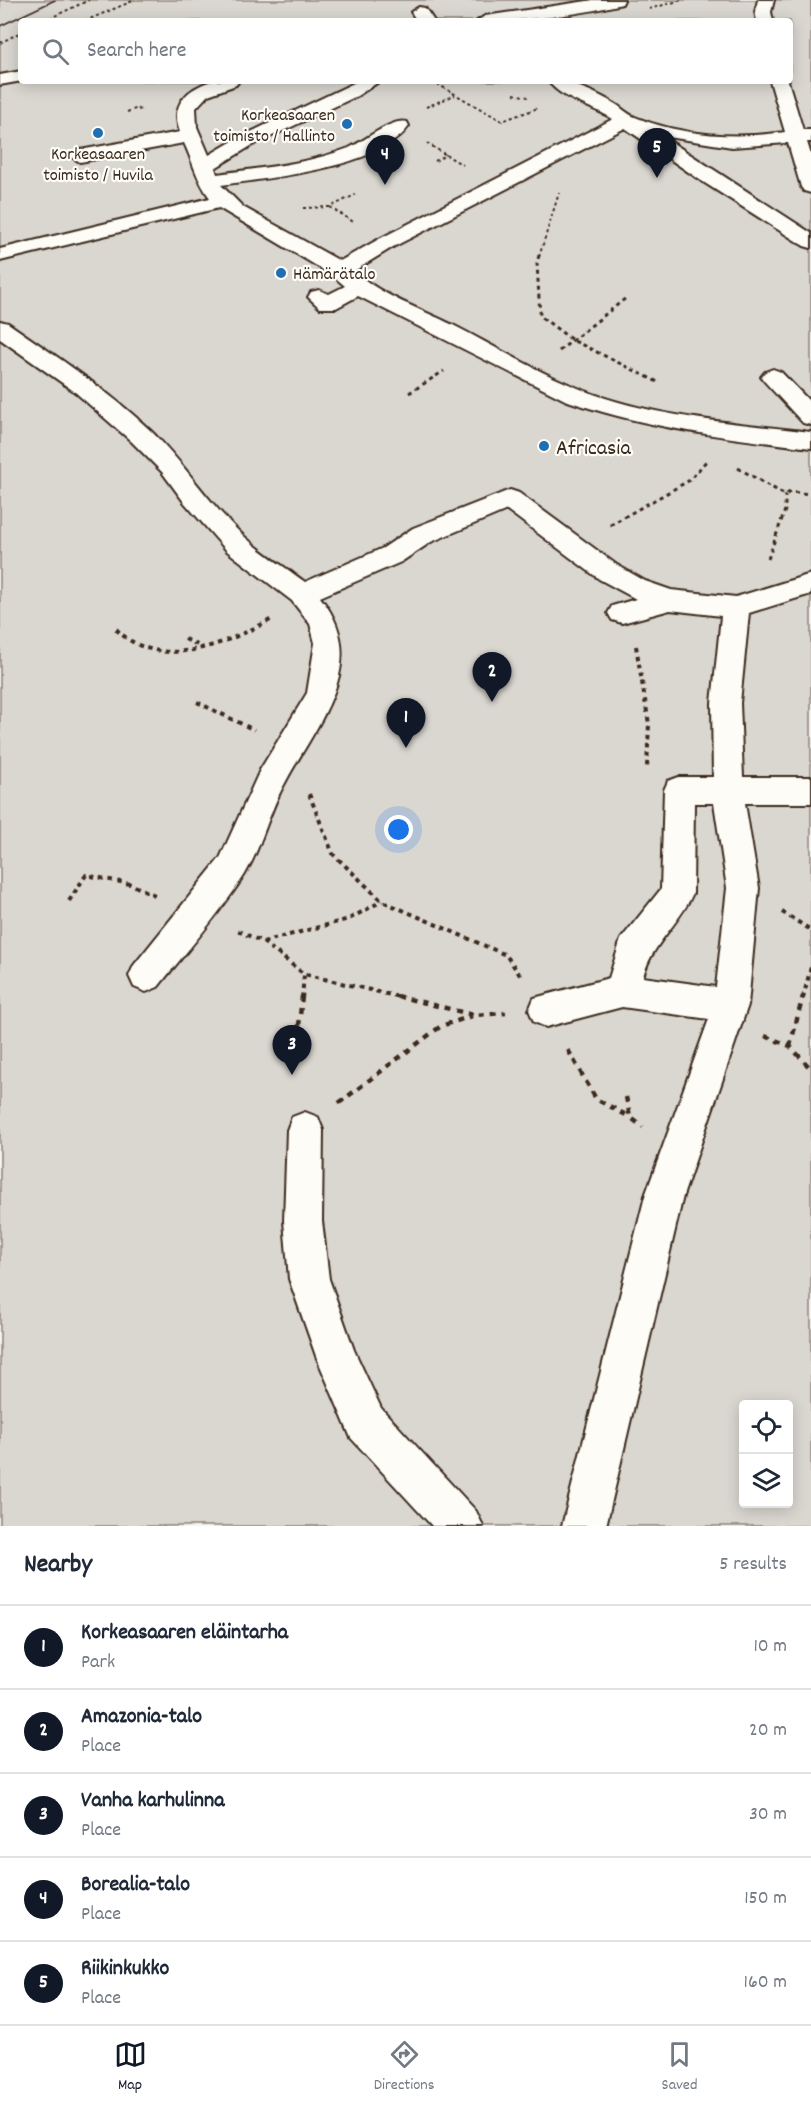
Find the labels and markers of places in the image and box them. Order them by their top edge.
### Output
place label: Korkeasaaren toimisto / Hallinto [213,104,335,150]
marker: Korkeasaaren toimisto / Hallinto [340,117,354,131]
marker: Korkeasaaren toimisto / Huvila [91,126,105,140]
pin: 5 [638,128,676,178]
pin: 4 [366,136,404,185]
place label: Korkeasaaren toimisto / Huvila [43,143,153,189]
place label: Hämärätalo [293,263,376,288]
marker: Hämärätalo [274,266,288,280]
place label: Africasia [556,434,631,465]
marker: Africasia [537,439,551,453]
pin: 2 [472,652,512,702]
pin: 1 [386,698,426,748]
pin: 3 [272,1026,312,1075]

